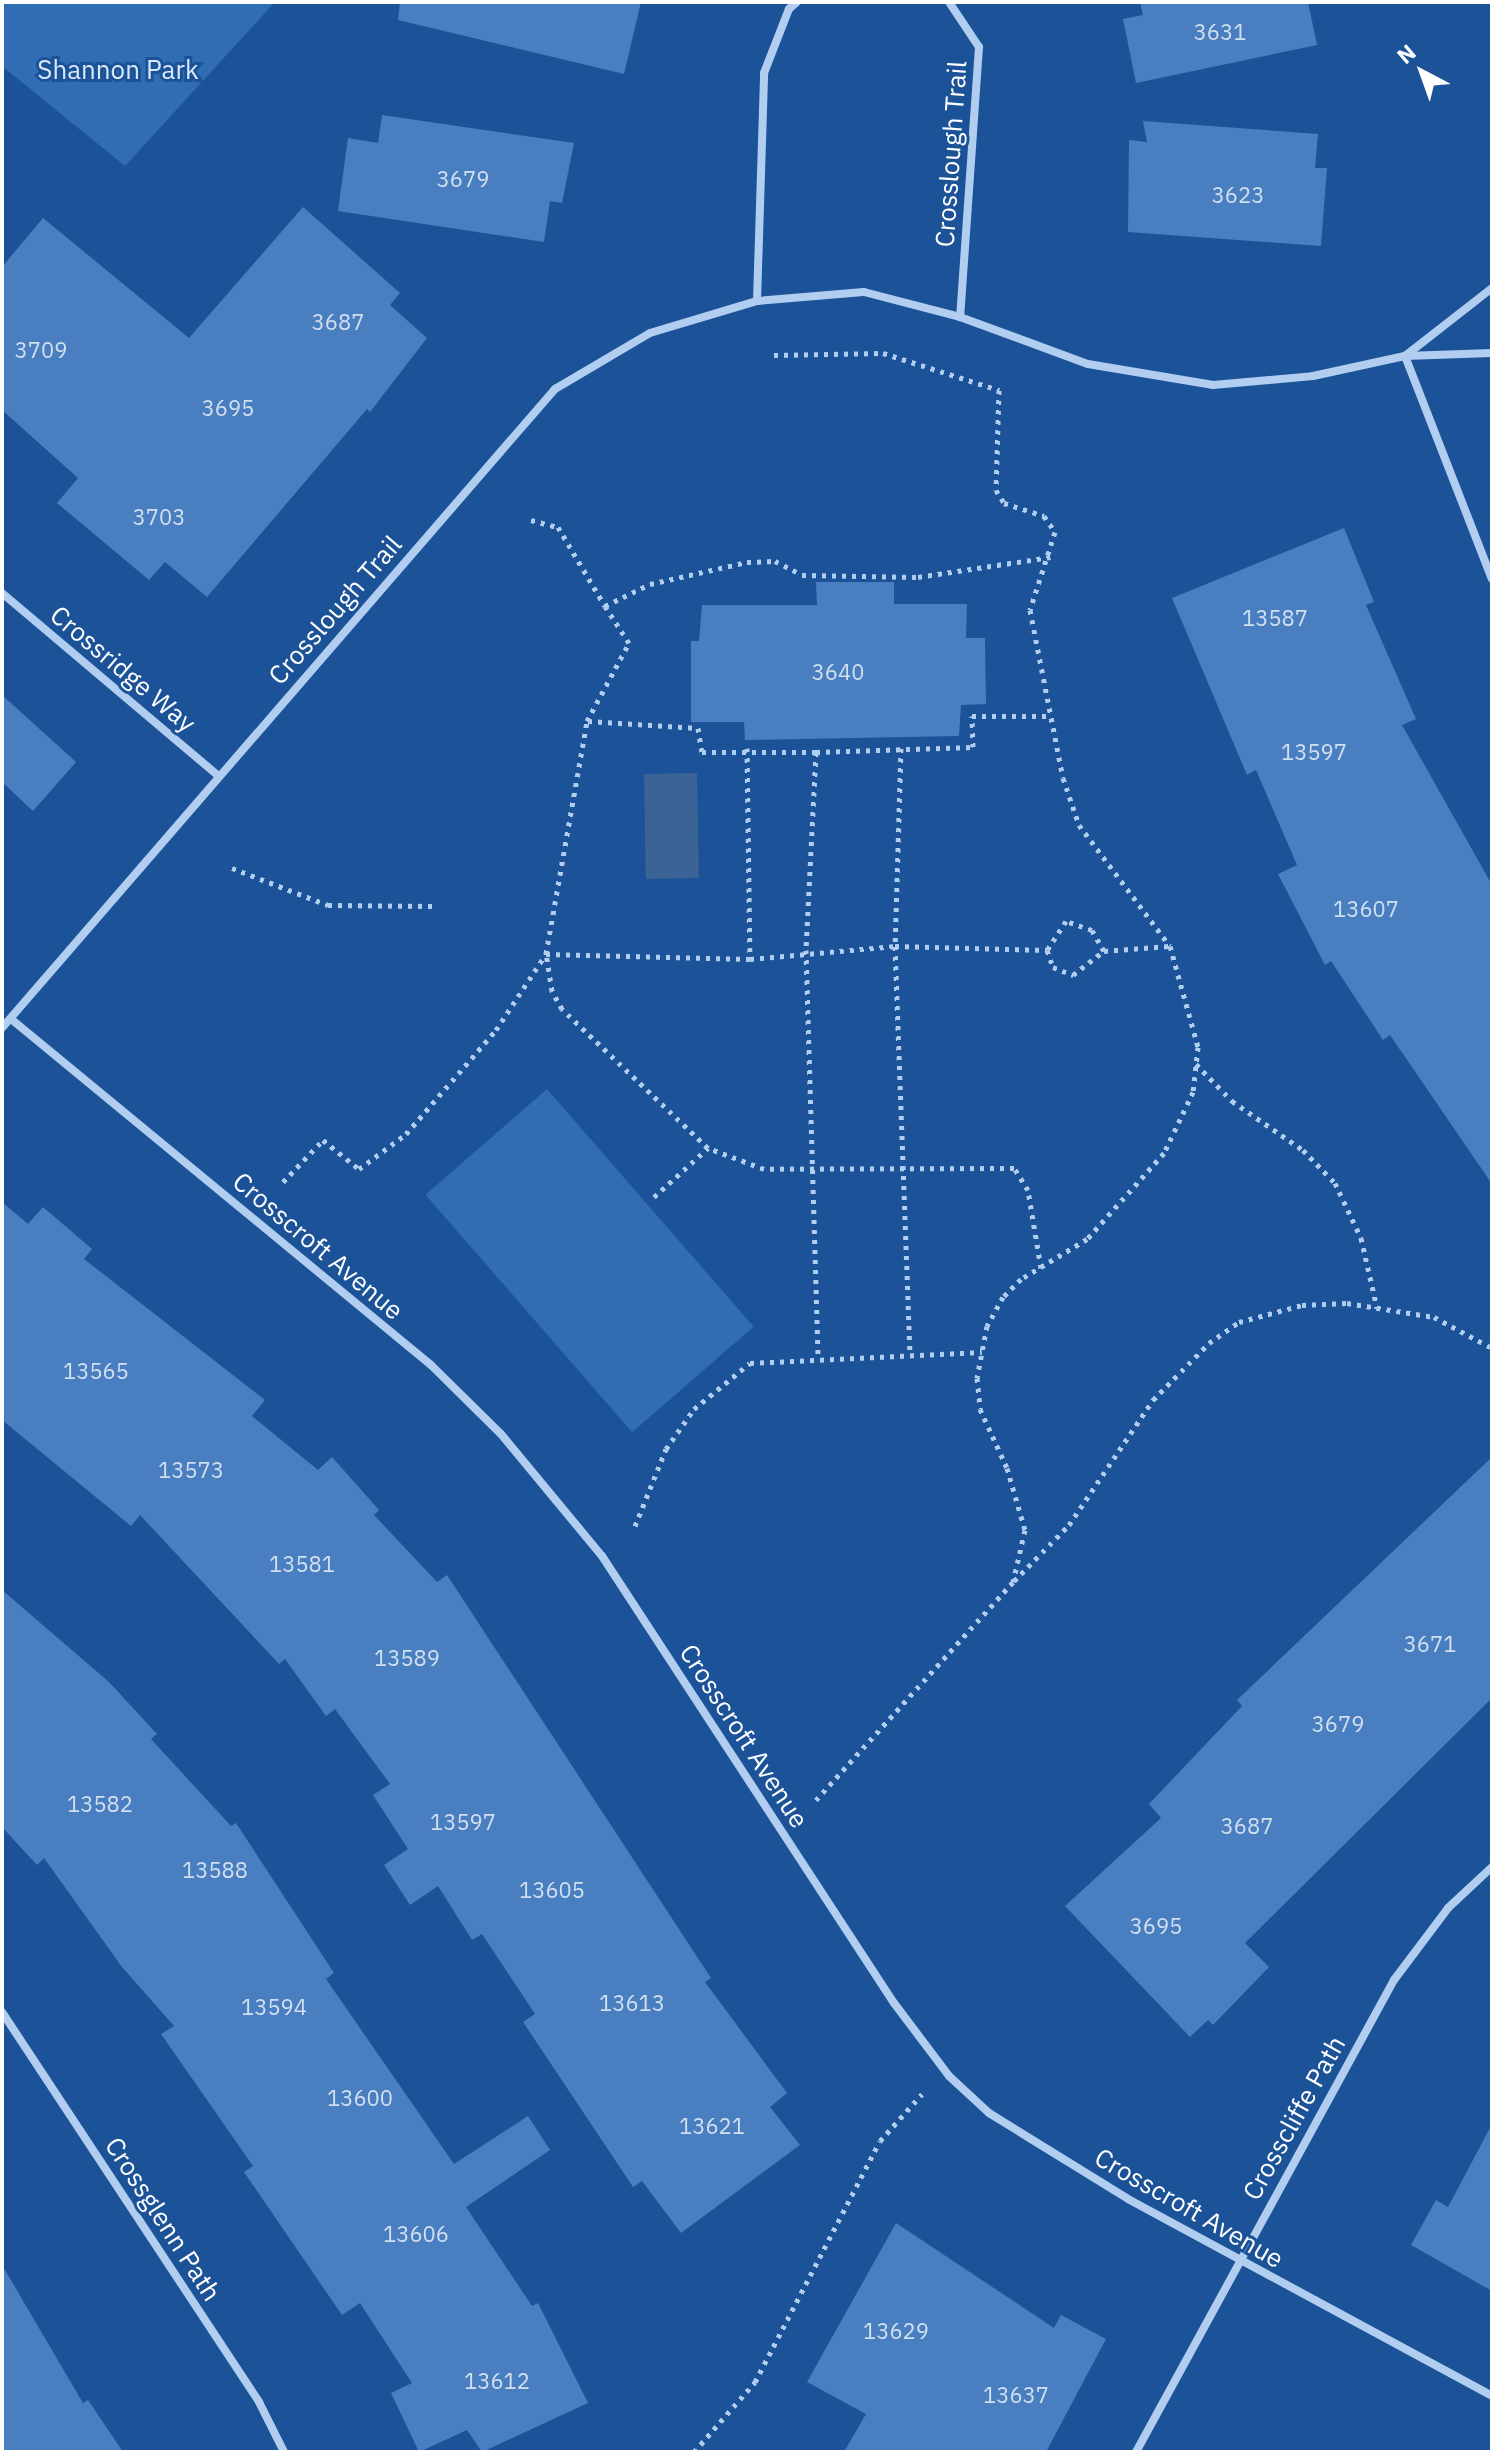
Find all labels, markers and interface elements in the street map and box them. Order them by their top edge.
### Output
house number: 3631 [1194,19,1246,45]
north arrow [1382,32,1462,112]
text: N [1390,37,1421,70]
park label: Shannon Park [37,54,199,86]
street label: Crosslough Trail [929,60,973,248]
house number: 3679 [437,166,489,192]
house number: 3623 [1212,182,1264,208]
house number: 3687 [312,309,364,335]
house number: 3709 [15,337,67,363]
house number: 3695 [202,395,254,421]
house number: 3703 [133,504,185,530]
street label: Crosslough Trail [262,529,408,691]
street label: Crossridge Way [44,599,202,739]
house number: 13587 [1242,605,1308,631]
house number: 3640 [812,659,864,685]
house number: 13597 [1281,739,1347,765]
house number: 13607 [1333,896,1399,922]
street label: Crosscroft Avenue [227,1166,409,1326]
house number: 13565 [63,1358,129,1384]
house number: 13573 [158,1457,224,1483]
house number: 13581 [269,1551,335,1577]
house number: 3671 [1404,1631,1456,1657]
street label: Crosscroft Avenue [673,1638,815,1834]
house number: 13589 [374,1645,440,1671]
house number: 3679 [1312,1711,1364,1737]
house number: 13582 [67,1791,133,1817]
house number: 13597 [430,1809,496,1835]
house number: 3687 [1221,1813,1273,1839]
house number: 13588 [182,1857,248,1883]
house number: 13605 [519,1877,585,1903]
house number: 3695 [1130,1913,1182,1939]
house number: 13613 [599,1990,665,2016]
house number: 13594 [241,1994,307,2020]
street label: Crosscliffe Path [1236,2031,1352,2205]
house number: 13600 [327,2085,393,2111]
house number: 13621 [679,2113,745,2139]
street label: Crossglenn Path [98,2131,228,2307]
street label: Crosscroft Avenue [1089,2141,1289,2275]
house number: 13606 [383,2221,449,2247]
house number: 13629 [863,2318,929,2344]
house number: 13612 [464,2368,530,2394]
house number: 13637 [983,2382,1049,2408]

